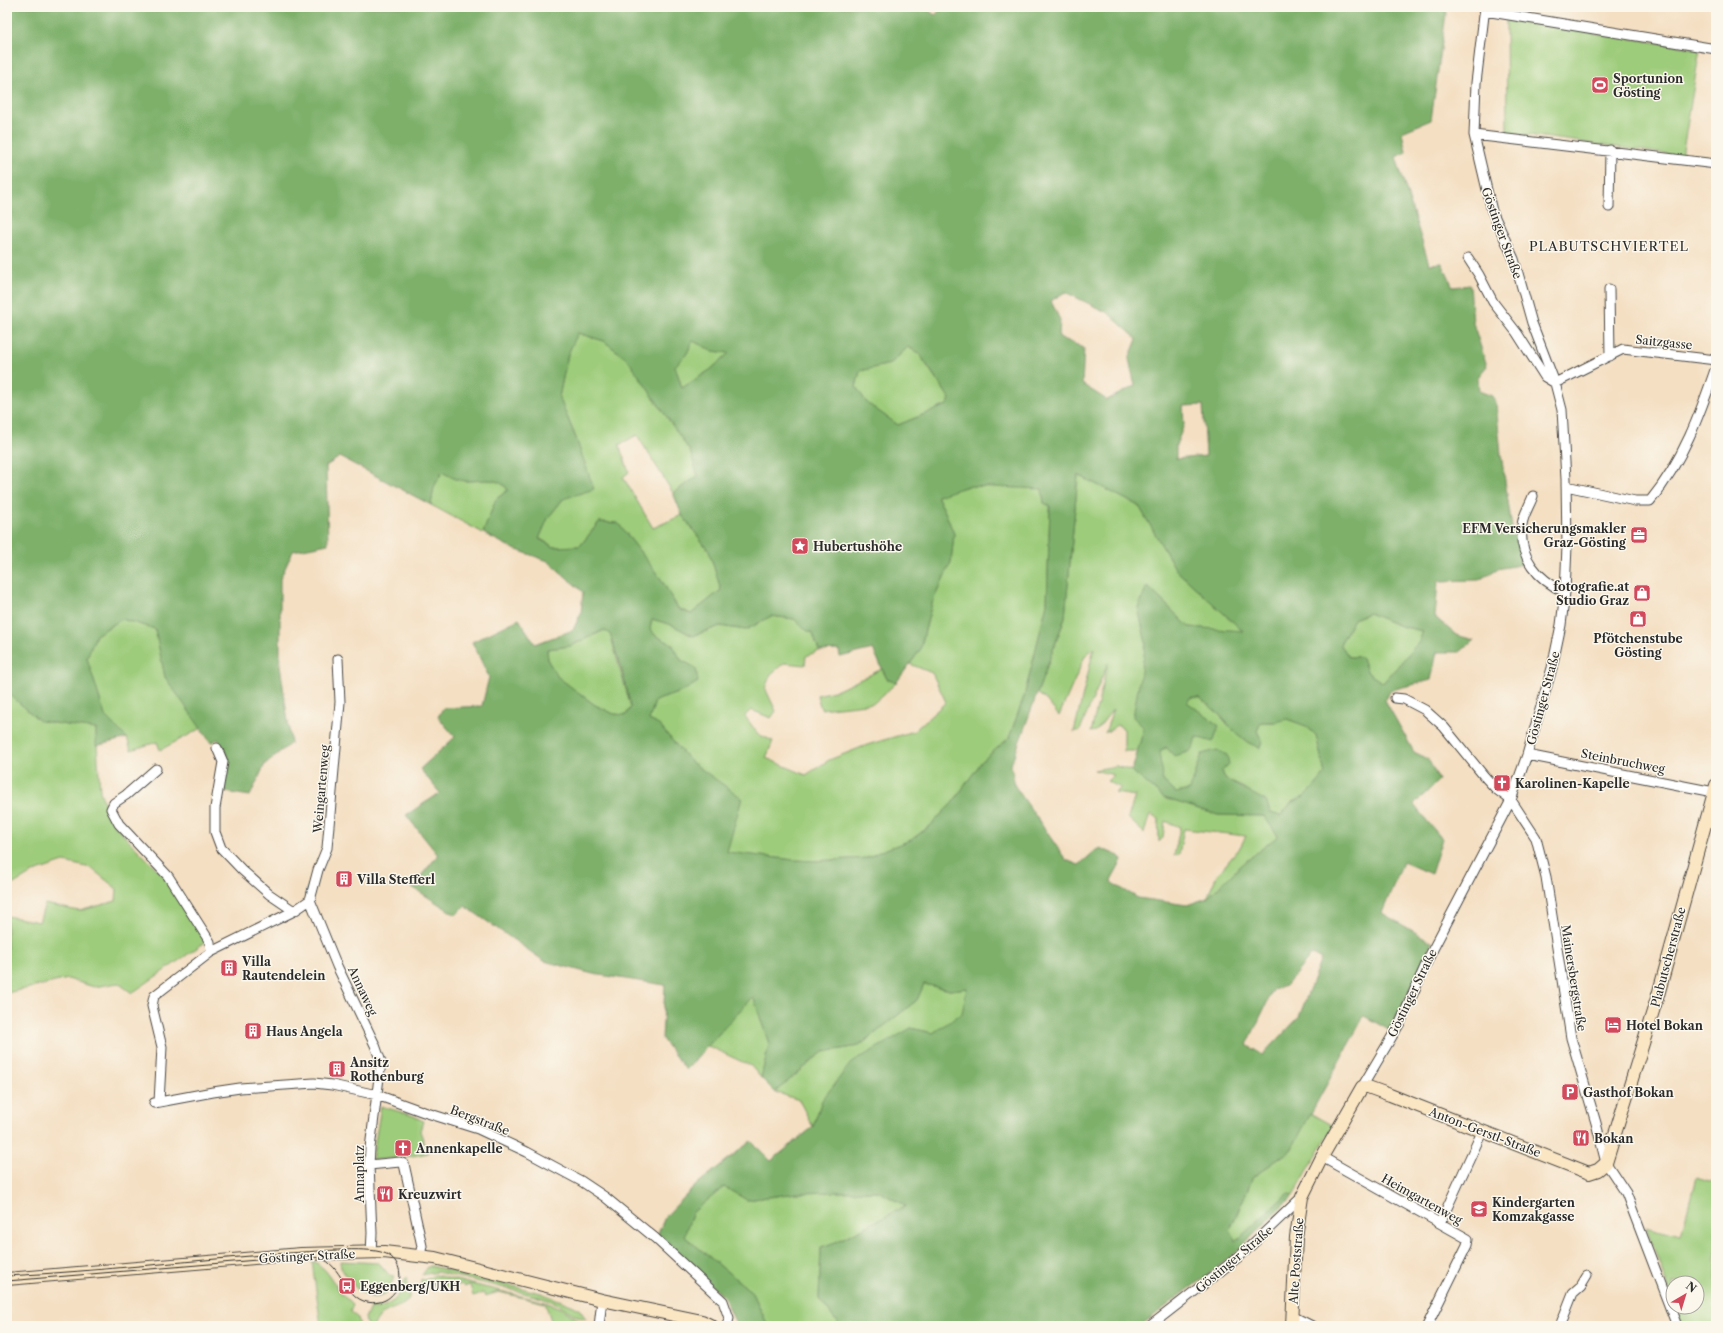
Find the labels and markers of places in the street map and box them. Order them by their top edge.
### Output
place label: Sportunion Gösting [1613,71,1684,100]
sports icon: Sportunion Gösting [1590,75,1610,95]
place label: EFM Versicherungsmakler Graz-Gösting [1462,521,1627,550]
office icon: EFM Versicherungsmakler Graz-Gösting [1629,525,1649,545]
place icon: Hubertushöhe [790,536,810,556]
place label: Hubertushöhe [813,539,902,554]
place label: fotografie.at Studio Graz [1553,579,1629,608]
shop icon: fotografie.at Studio Graz [1632,583,1652,603]
shop icon: Pfötchenstube Gösting [1628,609,1648,629]
place label: Pfötchenstube Gösting [1593,631,1683,660]
church icon: Karolinen-Kapelle [1492,773,1512,793]
place label: Karolinen-Kapelle [1515,776,1630,791]
building icon: Villa Stefferl [334,869,354,889]
place label: Villa Stefferl [356,872,435,887]
place label: Villa Rautendelein [241,954,326,983]
building icon: Villa Rautendelein [219,958,239,978]
hotel icon: Hotel Bokan [1603,1015,1623,1035]
place label: Hotel Bokan [1626,1018,1704,1033]
building icon: Haus Angela [243,1021,263,1041]
place label: Haus Angela [266,1024,344,1039]
place label: Ansitz Rothenburg [349,1055,425,1084]
building icon: Ansitz Rothenburg [327,1059,347,1079]
parking icon: Gasthof Bokan [1560,1082,1580,1102]
place label: Gasthof Bokan [1583,1085,1675,1100]
restaurant icon: Bokan [1571,1128,1591,1148]
place label: Bokan [1594,1131,1634,1146]
church icon: Annenkapelle [393,1138,413,1158]
place label: Annenkapelle [415,1141,503,1156]
restaurant icon: Kreuzwirt [375,1184,395,1204]
place label: Kreuzwirt [398,1187,462,1202]
place label: Kindergarten Komzakgasse [1492,1195,1576,1224]
school or university icon: Kindergarten Komzakgasse [1469,1199,1489,1219]
bus stop icon: Eggenberg/UKH [337,1276,357,1296]
place label: Eggenberg/UKH [360,1279,460,1294]

